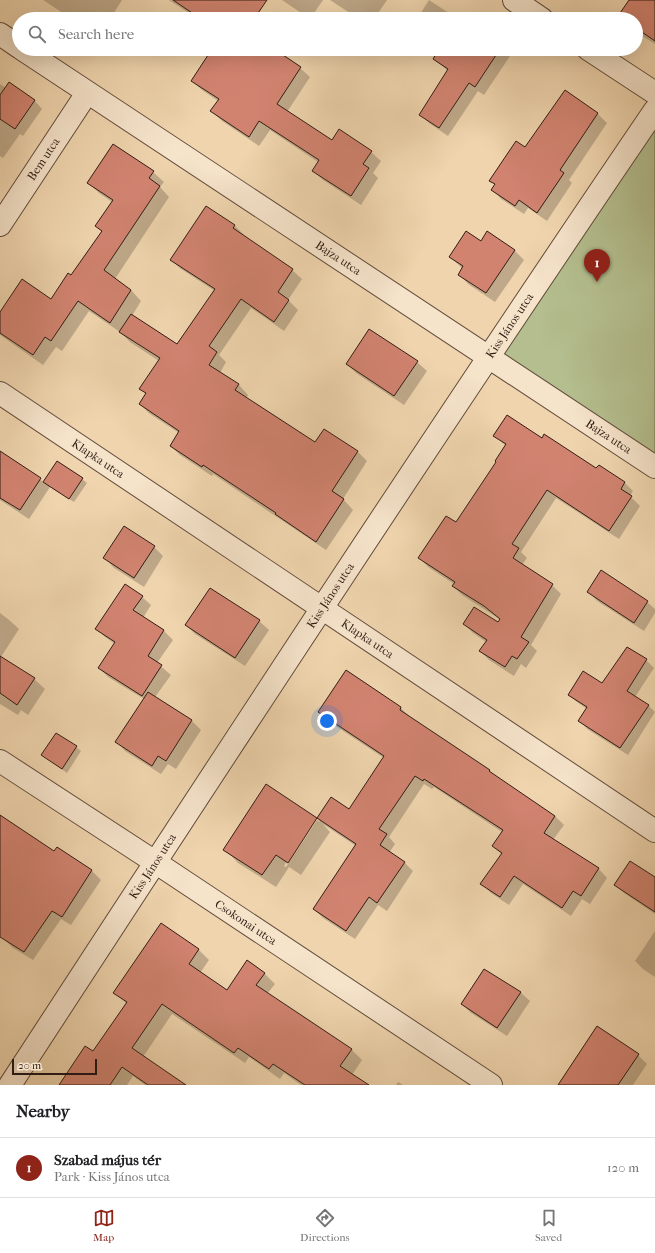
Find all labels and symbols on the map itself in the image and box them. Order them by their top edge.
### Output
street label: Bem utca [24,135,63,183]
street label: Bajza utca [313,238,364,278]
pin: 1 [584,249,610,282]
street label: Kiss János utca [483,290,537,361]
street label: Bajza utca [583,416,634,457]
street label: Klapka utca [69,436,127,481]
street label: Kiss János utca [304,560,357,631]
street label: Klapka utca [339,616,397,661]
your location [317,711,337,731]
street label: Kiss János utca [126,831,179,902]
street label: Csokonai utca [212,897,280,948]
scale bar [12,1057,97,1076]

